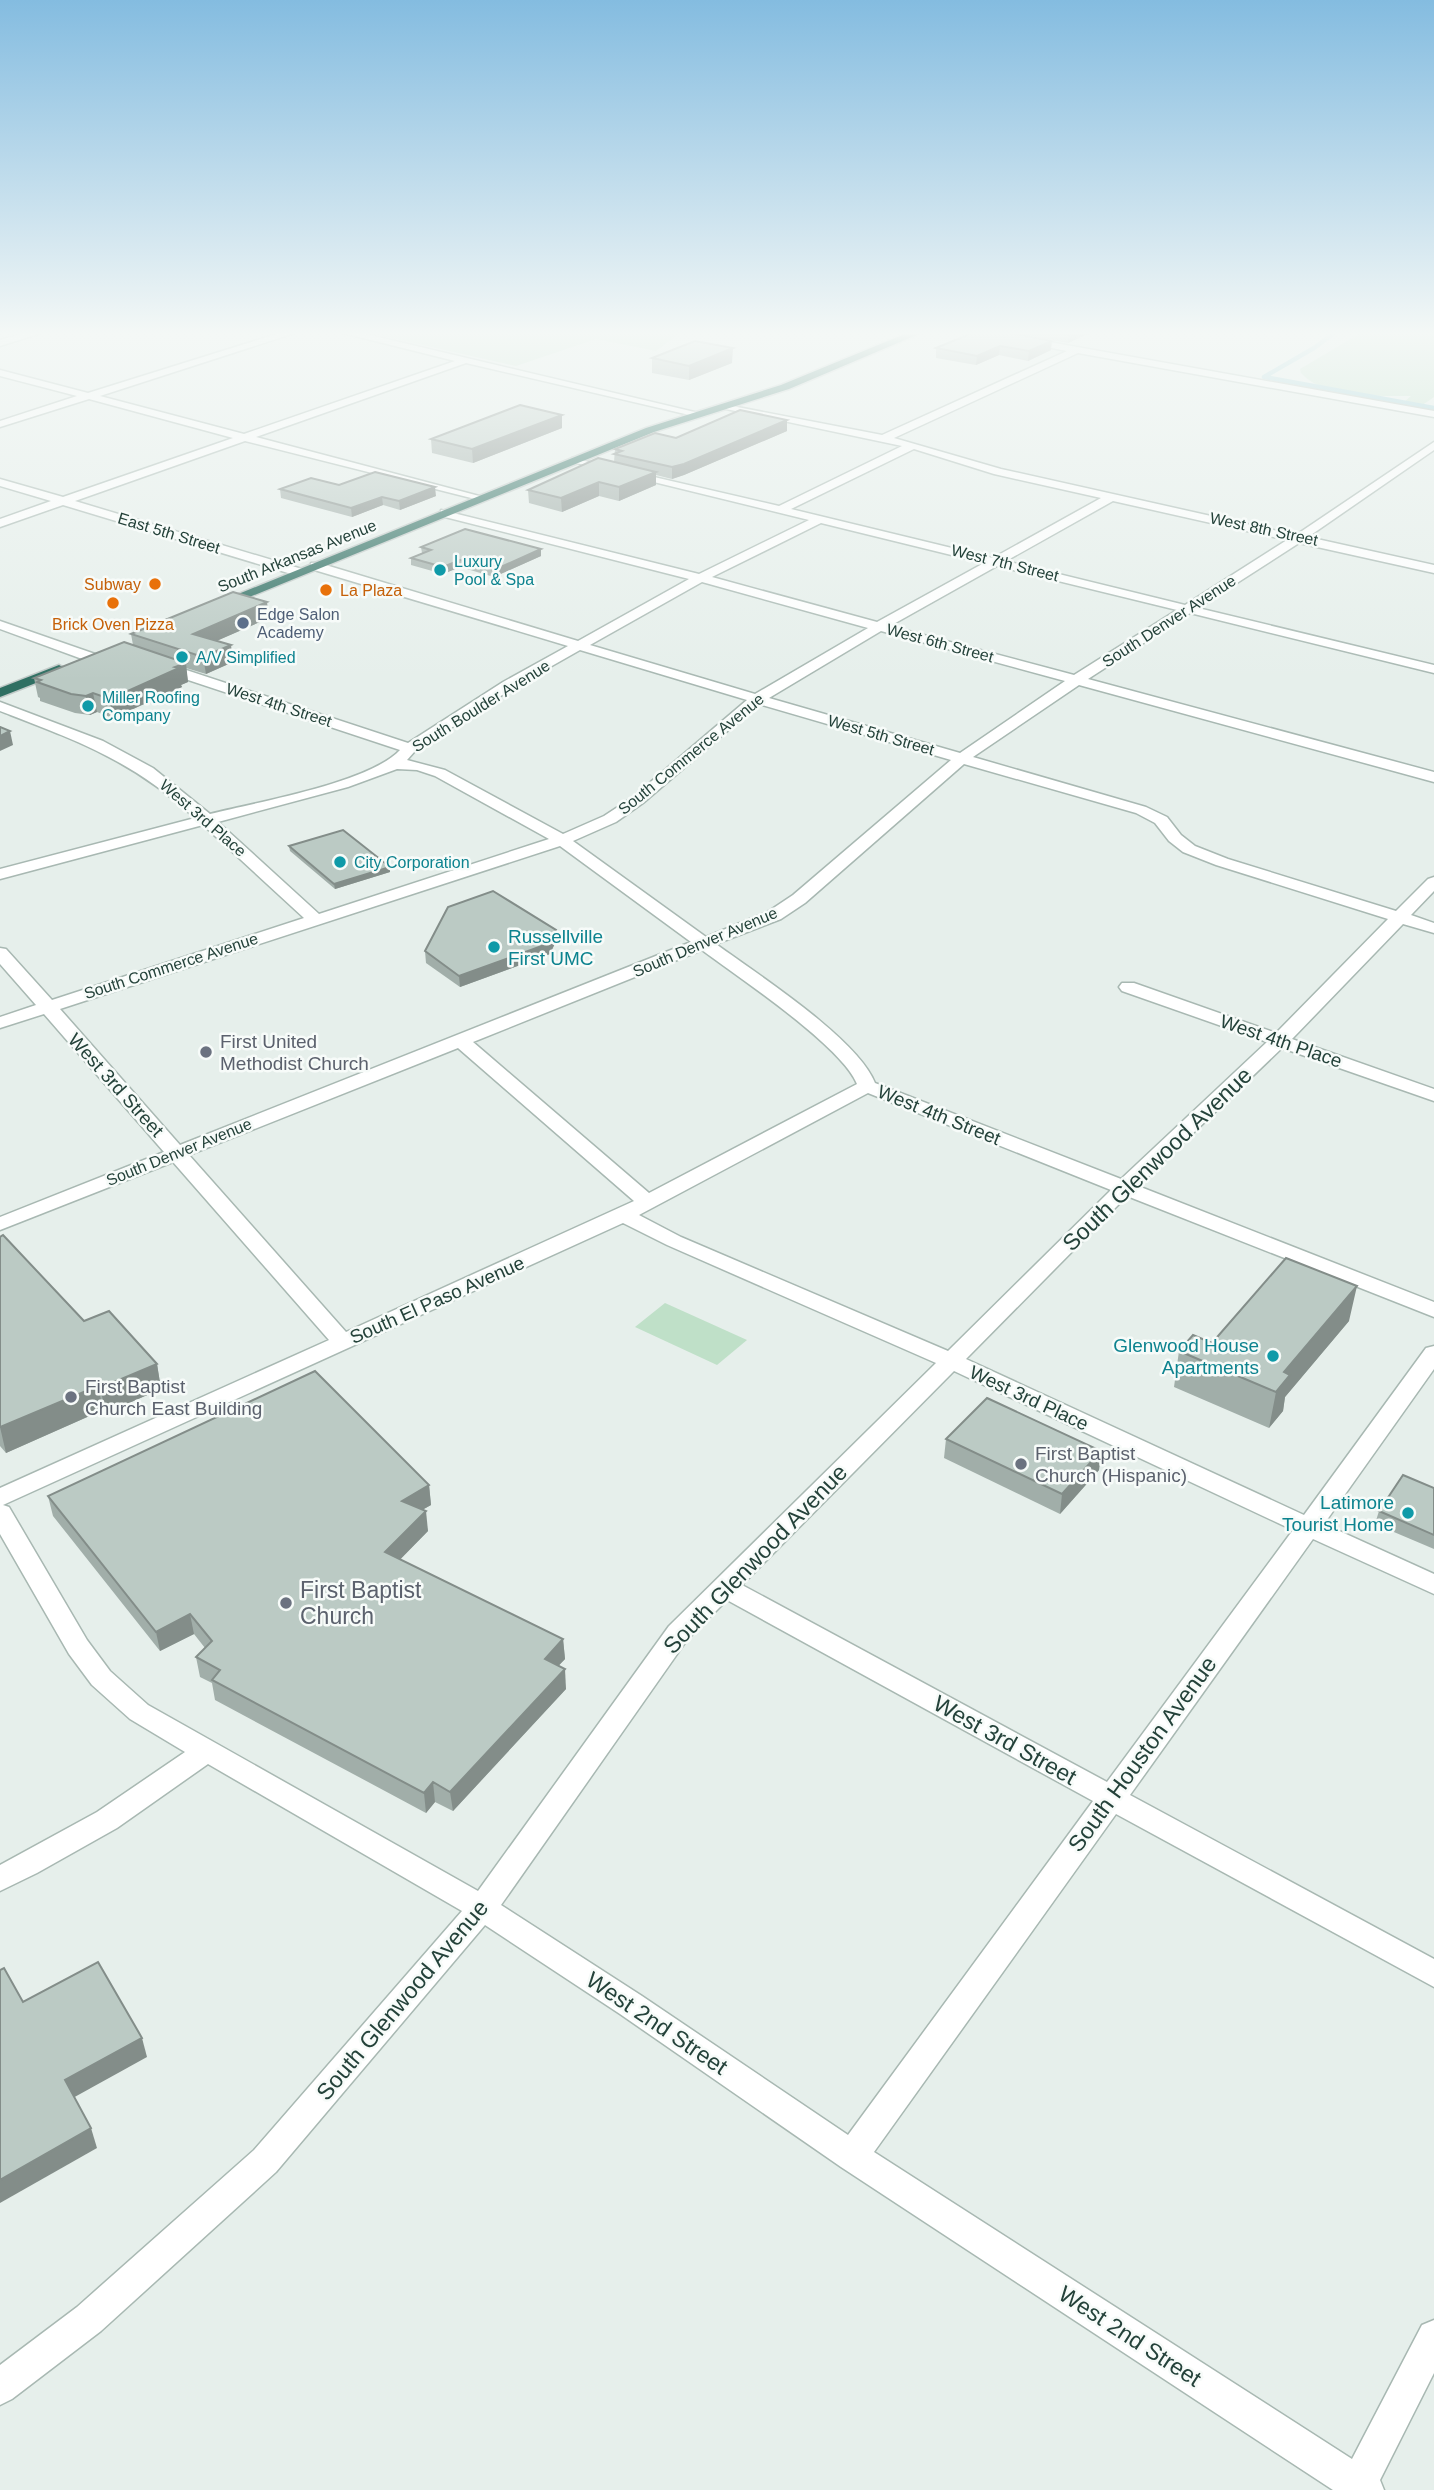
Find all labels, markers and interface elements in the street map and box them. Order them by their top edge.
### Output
street label: East 5th Street [116,509,223,557]
street label: West 8th Street [1208,509,1320,549]
street label: South Arkansas Avenue [215,516,379,596]
street label: West 7th Street [950,541,1061,585]
place label: Luxury Pool & Spa [454,553,534,588]
marker: Luxury Pool & Spa [432,562,448,578]
street label: South Denver Avenue [1099,572,1239,670]
place label: Subway [84,576,141,593]
marker: Subway [147,576,163,592]
marker: La Plaza [318,582,334,598]
place label: La Plaza [340,582,402,599]
marker: Brick Oven Pizza [105,595,121,611]
place label: Edge Salon Academy [257,606,340,641]
marker: Edge Salon Academy [235,615,251,631]
place label: Brick Oven Pizza [52,616,174,633]
street label: West 6th Street [885,621,996,666]
marker: A/V Simplified [174,649,190,665]
place label: A/V Simplified [196,649,296,666]
street label: South Boulder Avenue [409,657,553,755]
street label: West 4th Street [224,680,334,730]
place label: Miller Roofing Company [102,689,200,724]
street label: South Commerce Avenue [615,690,767,818]
marker: Miller Roofing Company [80,698,96,714]
street label: West 5th Street [826,712,937,758]
street label: West 3rd Place [157,776,249,860]
marker: City Corporation [332,854,348,870]
place label: City Corporation [354,854,470,871]
street label: South Denver Avenue [630,904,780,980]
place label: Russellville First UMC [508,926,603,969]
street label: South Commerce Avenue [82,930,260,1002]
marker: Russellville First UMC [486,939,502,955]
street label: West 4th Place [1217,1010,1345,1072]
street label: West 3rd Street [64,1029,168,1141]
place label: First United Methodist Church [220,1031,369,1074]
marker: First United Methodist Church [198,1044,214,1060]
street label: South Glenwood Avenue [1057,1062,1257,1256]
street label: West 4th Street [875,1081,1004,1149]
street label: South Denver Avenue [104,1115,254,1189]
street label: South El Paso Avenue [347,1252,527,1348]
place label: Glenwood House Apartments [1113,1335,1259,1378]
marker: Glenwood House Apartments [1265,1348,1281,1364]
street label: West 3rd Place [966,1361,1092,1435]
place label: First Baptist Church East Building [85,1376,262,1419]
marker: First Baptist Church East Building [63,1389,79,1405]
place label: First Baptist Church (Hispanic) [1035,1443,1187,1486]
marker: First Baptist Church (Hispanic) [1013,1456,1029,1472]
street label: South Glenwood Avenue [658,1459,852,1659]
place label: Latimore Tourist Home [1282,1492,1394,1535]
marker: Latimore Tourist Home [1400,1505,1416,1521]
place label: First Baptist Church [300,1577,422,1629]
marker: First Baptist Church [278,1595,294,1611]
street label: South Houston Avenue [1062,1651,1222,1857]
street label: West 3rd Street [929,1690,1082,1790]
street label: South Glenwood Avenue [311,1895,493,2105]
street label: West 2nd Street [582,1966,733,2080]
street label: West 2nd Street [1054,2280,1207,2392]

